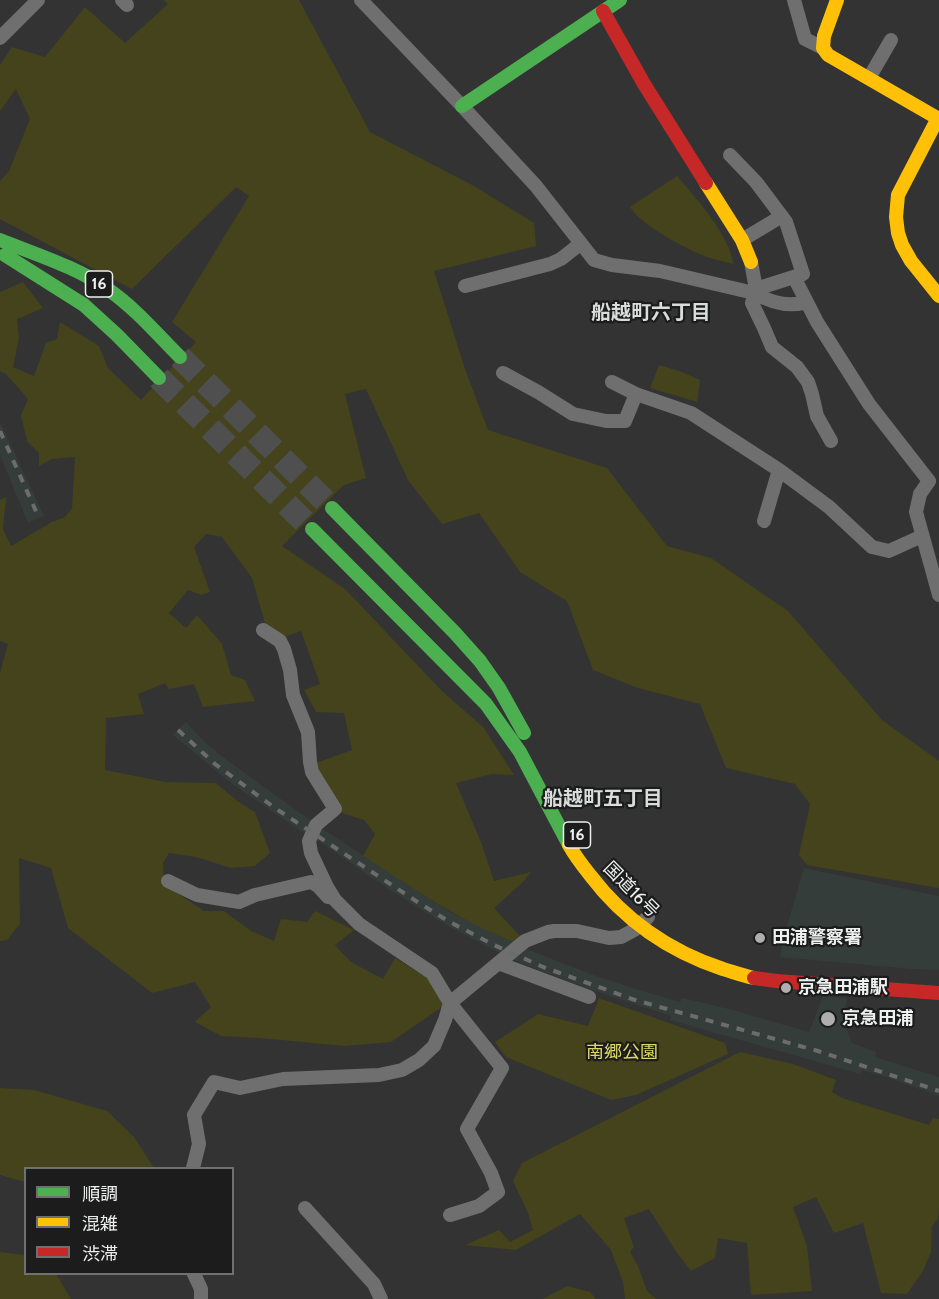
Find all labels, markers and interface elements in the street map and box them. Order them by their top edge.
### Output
road number: 16 [86,271,112,297]
district label: 船越町六丁目 [591,301,711,325]
district label: 船越町五丁目 [543,787,663,811]
road number: 16 [564,822,590,848]
street label: 国道16号 [599,858,663,922]
place label: 田浦警察署 [772,927,862,949]
marker: 田浦警察署 [753,931,767,945]
place label: 京急田浦駅 [798,977,888,999]
marker: 京急田浦駅 [779,981,793,995]
place label: 京急田浦 [842,1008,914,1030]
marker: 京急田浦 [819,1010,837,1028]
park label: 南郷公園 [586,1042,658,1064]
legend [24,1167,234,1275]
text: 順調 [82,1183,118,1205]
text: 混雑 [82,1213,118,1235]
text: 渋滞 [82,1243,118,1265]

